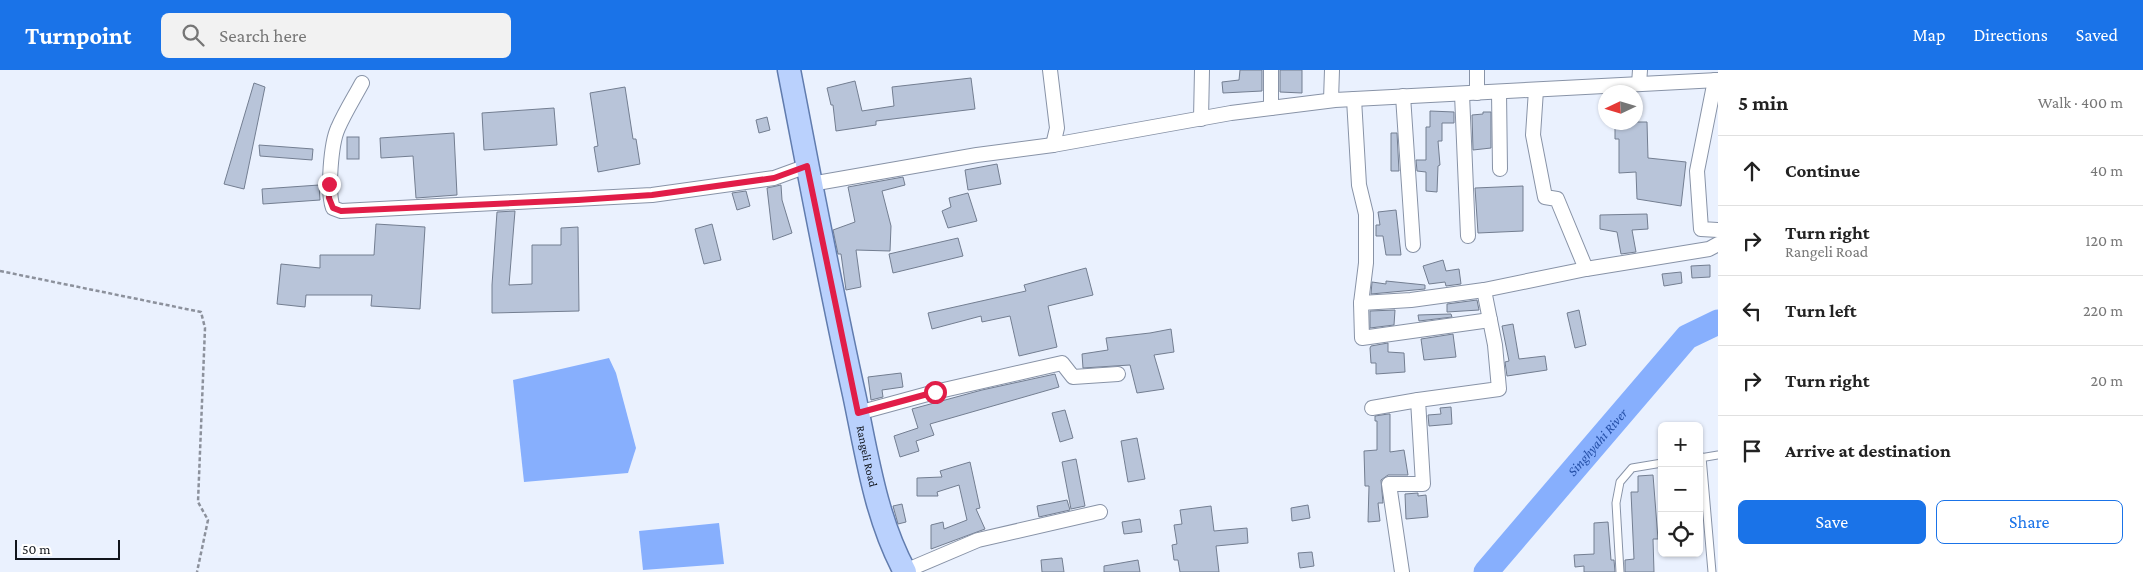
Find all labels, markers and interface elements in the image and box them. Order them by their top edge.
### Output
search box [161,13,511,58]
icon: search [179,21,207,49]
text: Turnpoint [25,22,131,49]
text: Search here [219,25,307,46]
text: Map [1913,25,1945,45]
text: Directions [1973,25,2048,45]
text: Saved [2076,25,2118,45]
north arrow [1598,85,1643,130]
text: 5 min [1738,91,1788,115]
text: Walk · 400 m [2038,94,2123,111]
icon: ahead [1738,157,1766,185]
text: Continue [1785,160,1860,181]
text: 40 m [2090,162,2123,179]
route end [318,173,341,196]
text: Turn right [1785,222,1870,243]
icon: right [1738,227,1766,255]
text: 120 m [2085,232,2123,249]
text: Rangeli Road [1785,243,1868,260]
icon: left [1738,297,1766,325]
text: Turn left [1785,300,1857,321]
text: 220 m [2083,302,2123,319]
icon: right [1738,367,1766,395]
text: Turn right [1785,370,1870,391]
text: 20 m [2090,372,2123,389]
route start [924,381,947,404]
water label: Singhyahi River [1564,404,1631,479]
map controls [1658,422,1703,557]
button: + [1658,422,1703,467]
street label: Rangeli Road [854,424,881,489]
icon: arrive [1738,437,1766,465]
text: Arrive at destination [1785,440,1951,461]
button: − [1658,467,1703,512]
button: Save [1738,500,1926,544]
button: Share [1936,500,2123,544]
button: locate [1658,512,1703,557]
scale bar [15,537,120,560]
text: 50 m [22,541,50,557]

